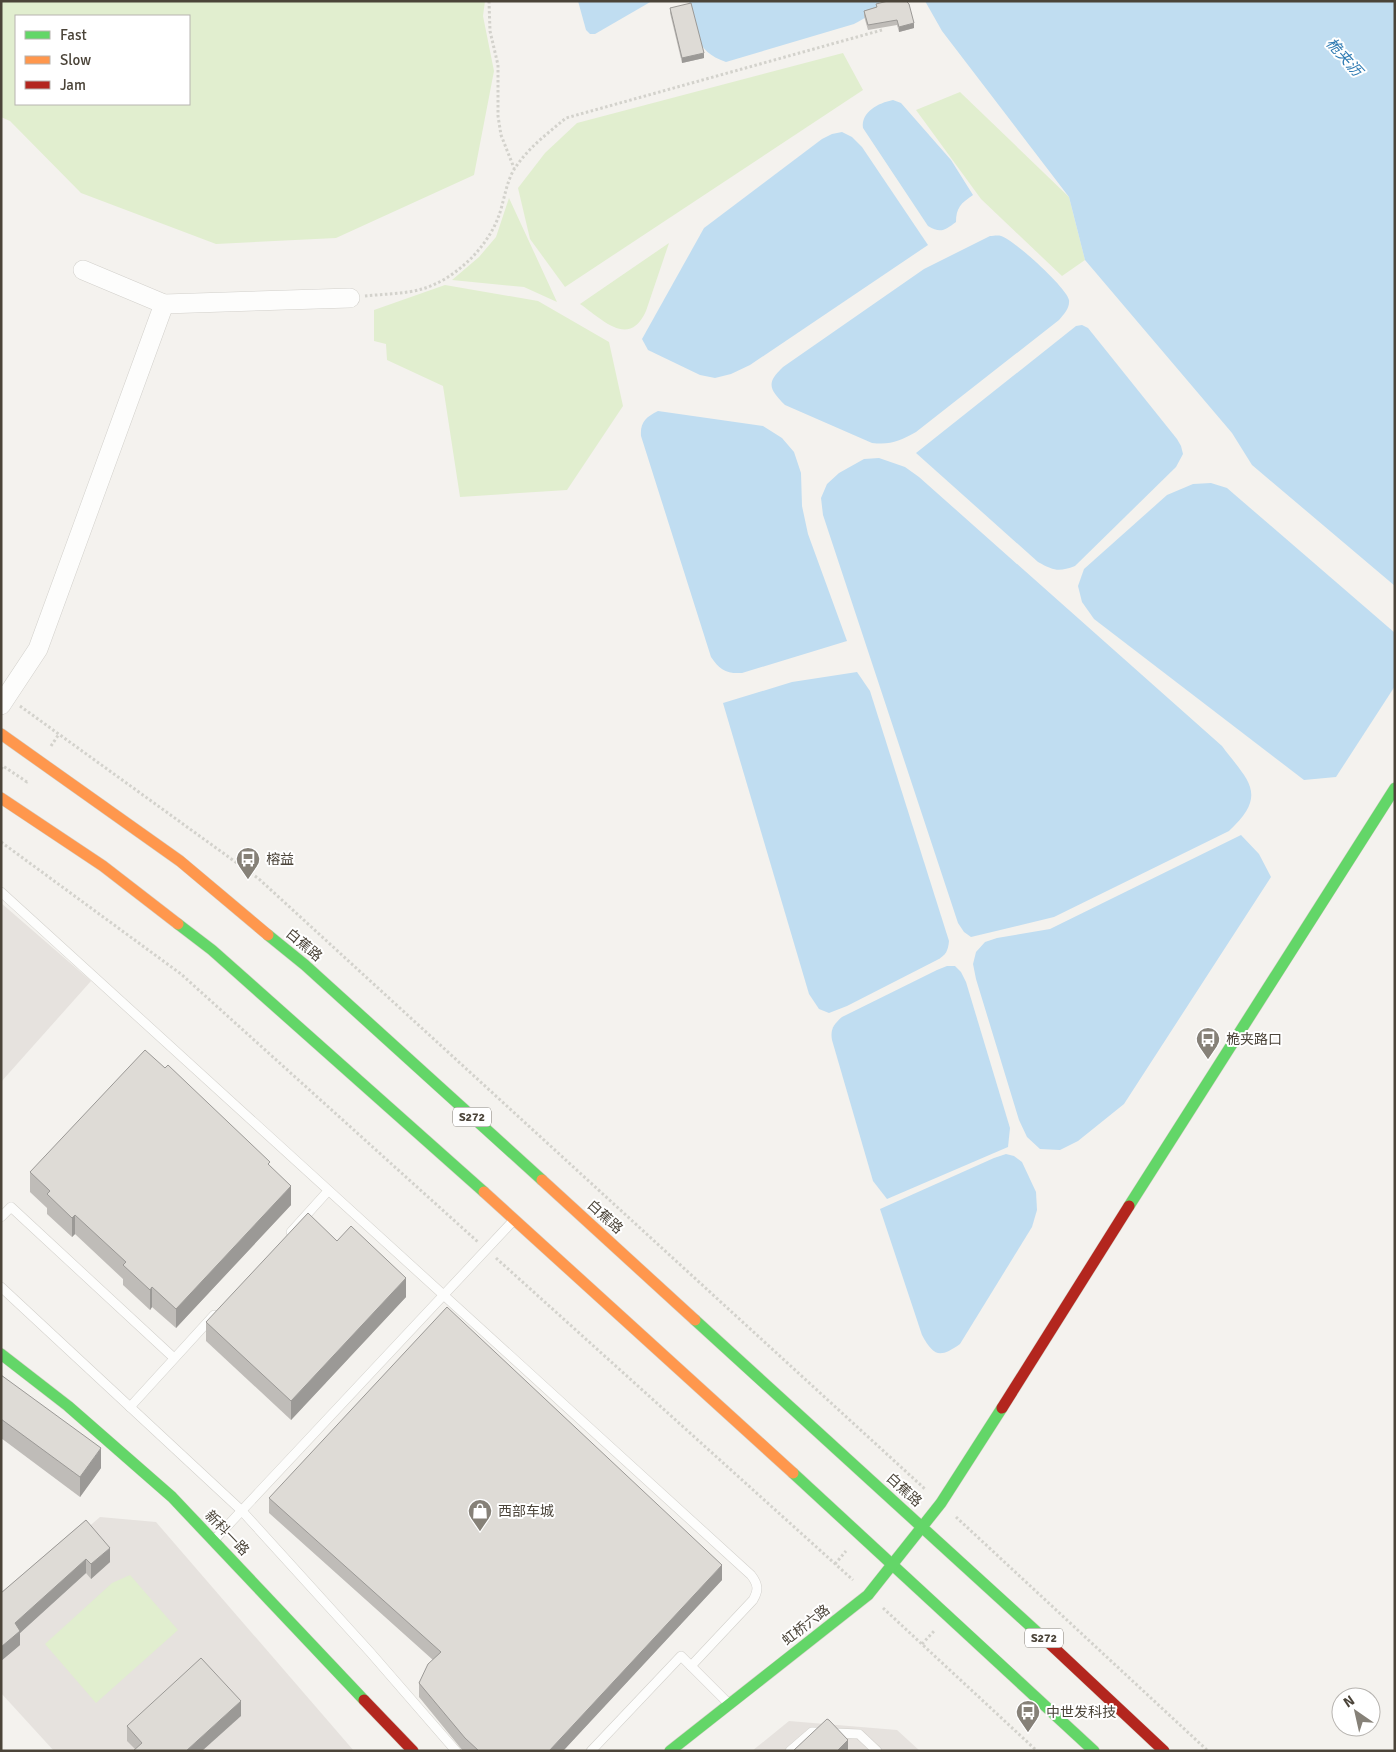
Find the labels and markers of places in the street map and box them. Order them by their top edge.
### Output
bus stop icon: 榕益 [235,846,261,880]
place label: 榕益 [266,851,294,868]
bus stop icon: 桅夹路口 [1195,1026,1221,1060]
place label: 桅夹路口 [1226,1031,1282,1048]
shop icon: 西部车城 [467,1498,493,1532]
place label: 西部车城 [498,1503,554,1520]
bus stop icon: 中世发科技 [1015,1699,1041,1733]
place label: 中世发科技 [1046,1704,1116,1721]

